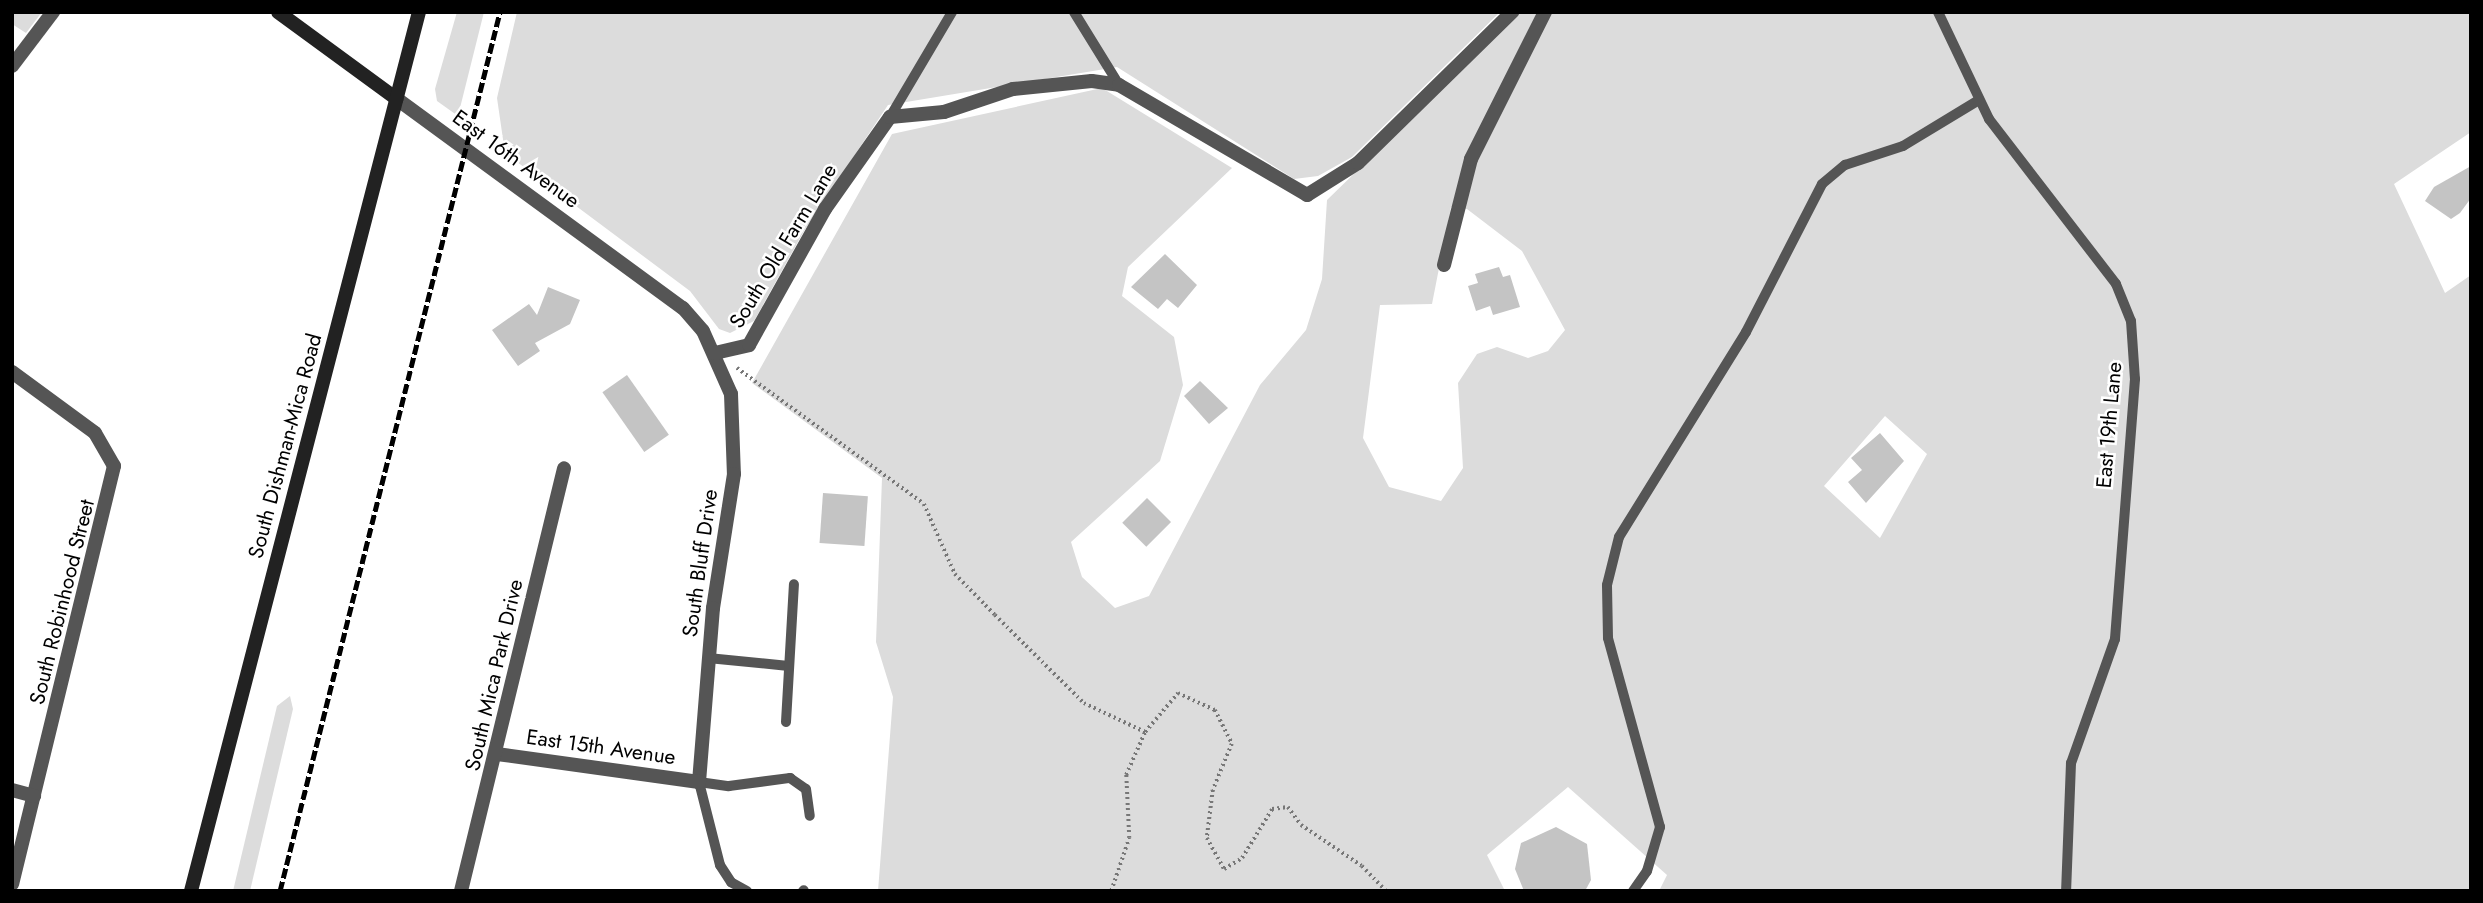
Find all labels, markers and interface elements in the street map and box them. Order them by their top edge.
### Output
street label: East 16th Avenue [448,104,584,214]
street label: South Old Farm Lane [724,159,842,333]
street label: South Dishman-Mica Road [243,331,327,561]
street label: East 19th Lane [2091,361,2127,489]
street label: South Bluff Drive [677,488,723,638]
street label: South Robinhood Street [24,497,100,707]
street label: South Mica Park Drive [460,577,528,773]
street label: East 15th Avenue [525,724,677,770]

